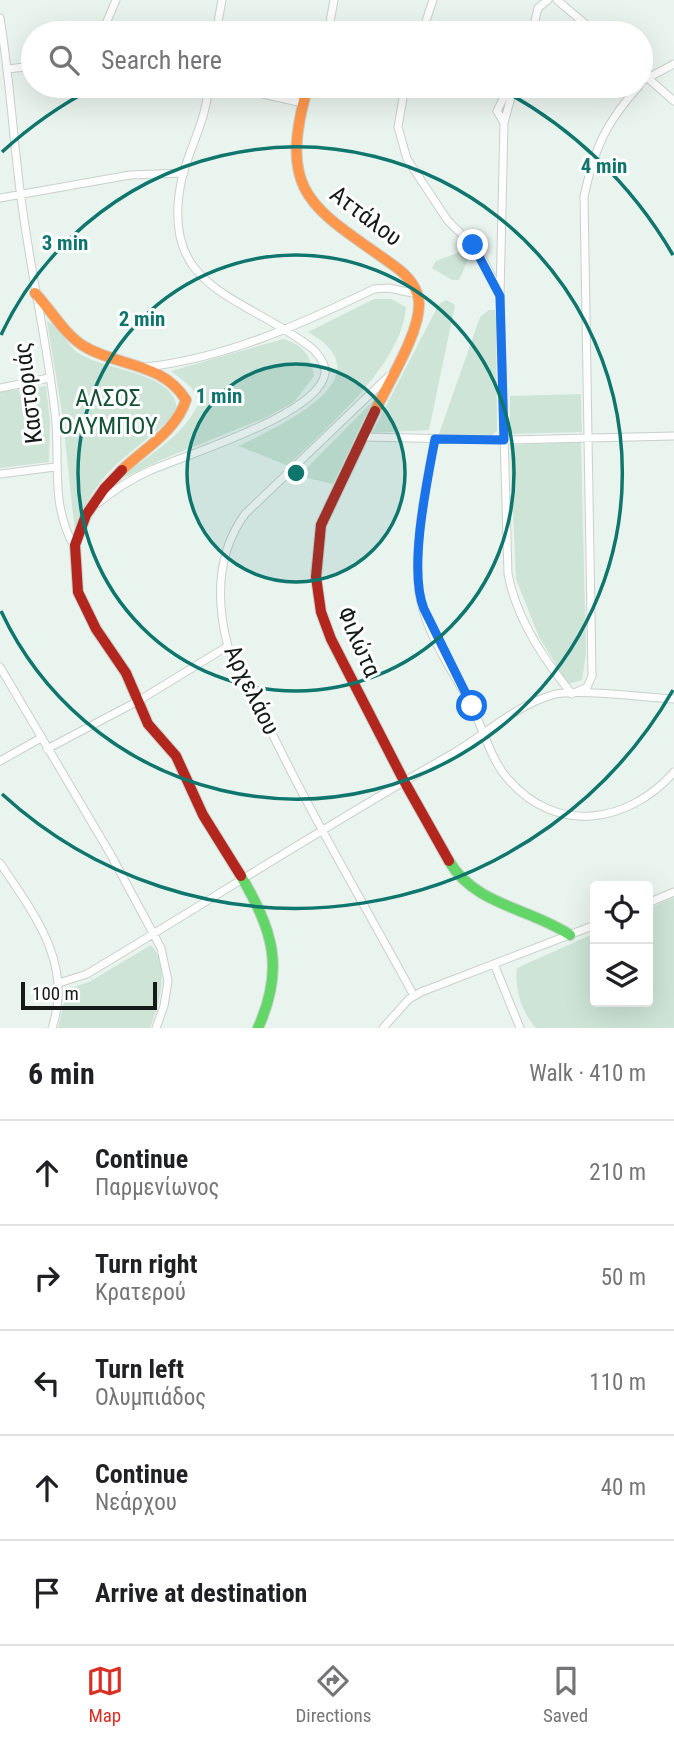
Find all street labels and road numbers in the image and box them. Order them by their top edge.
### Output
street label: Αττάλου [325,180,407,252]
street label: Καστοριάς [8,341,48,445]
street label: Φιλώτα [331,603,387,681]
street label: Αρχελάου [218,641,286,739]

